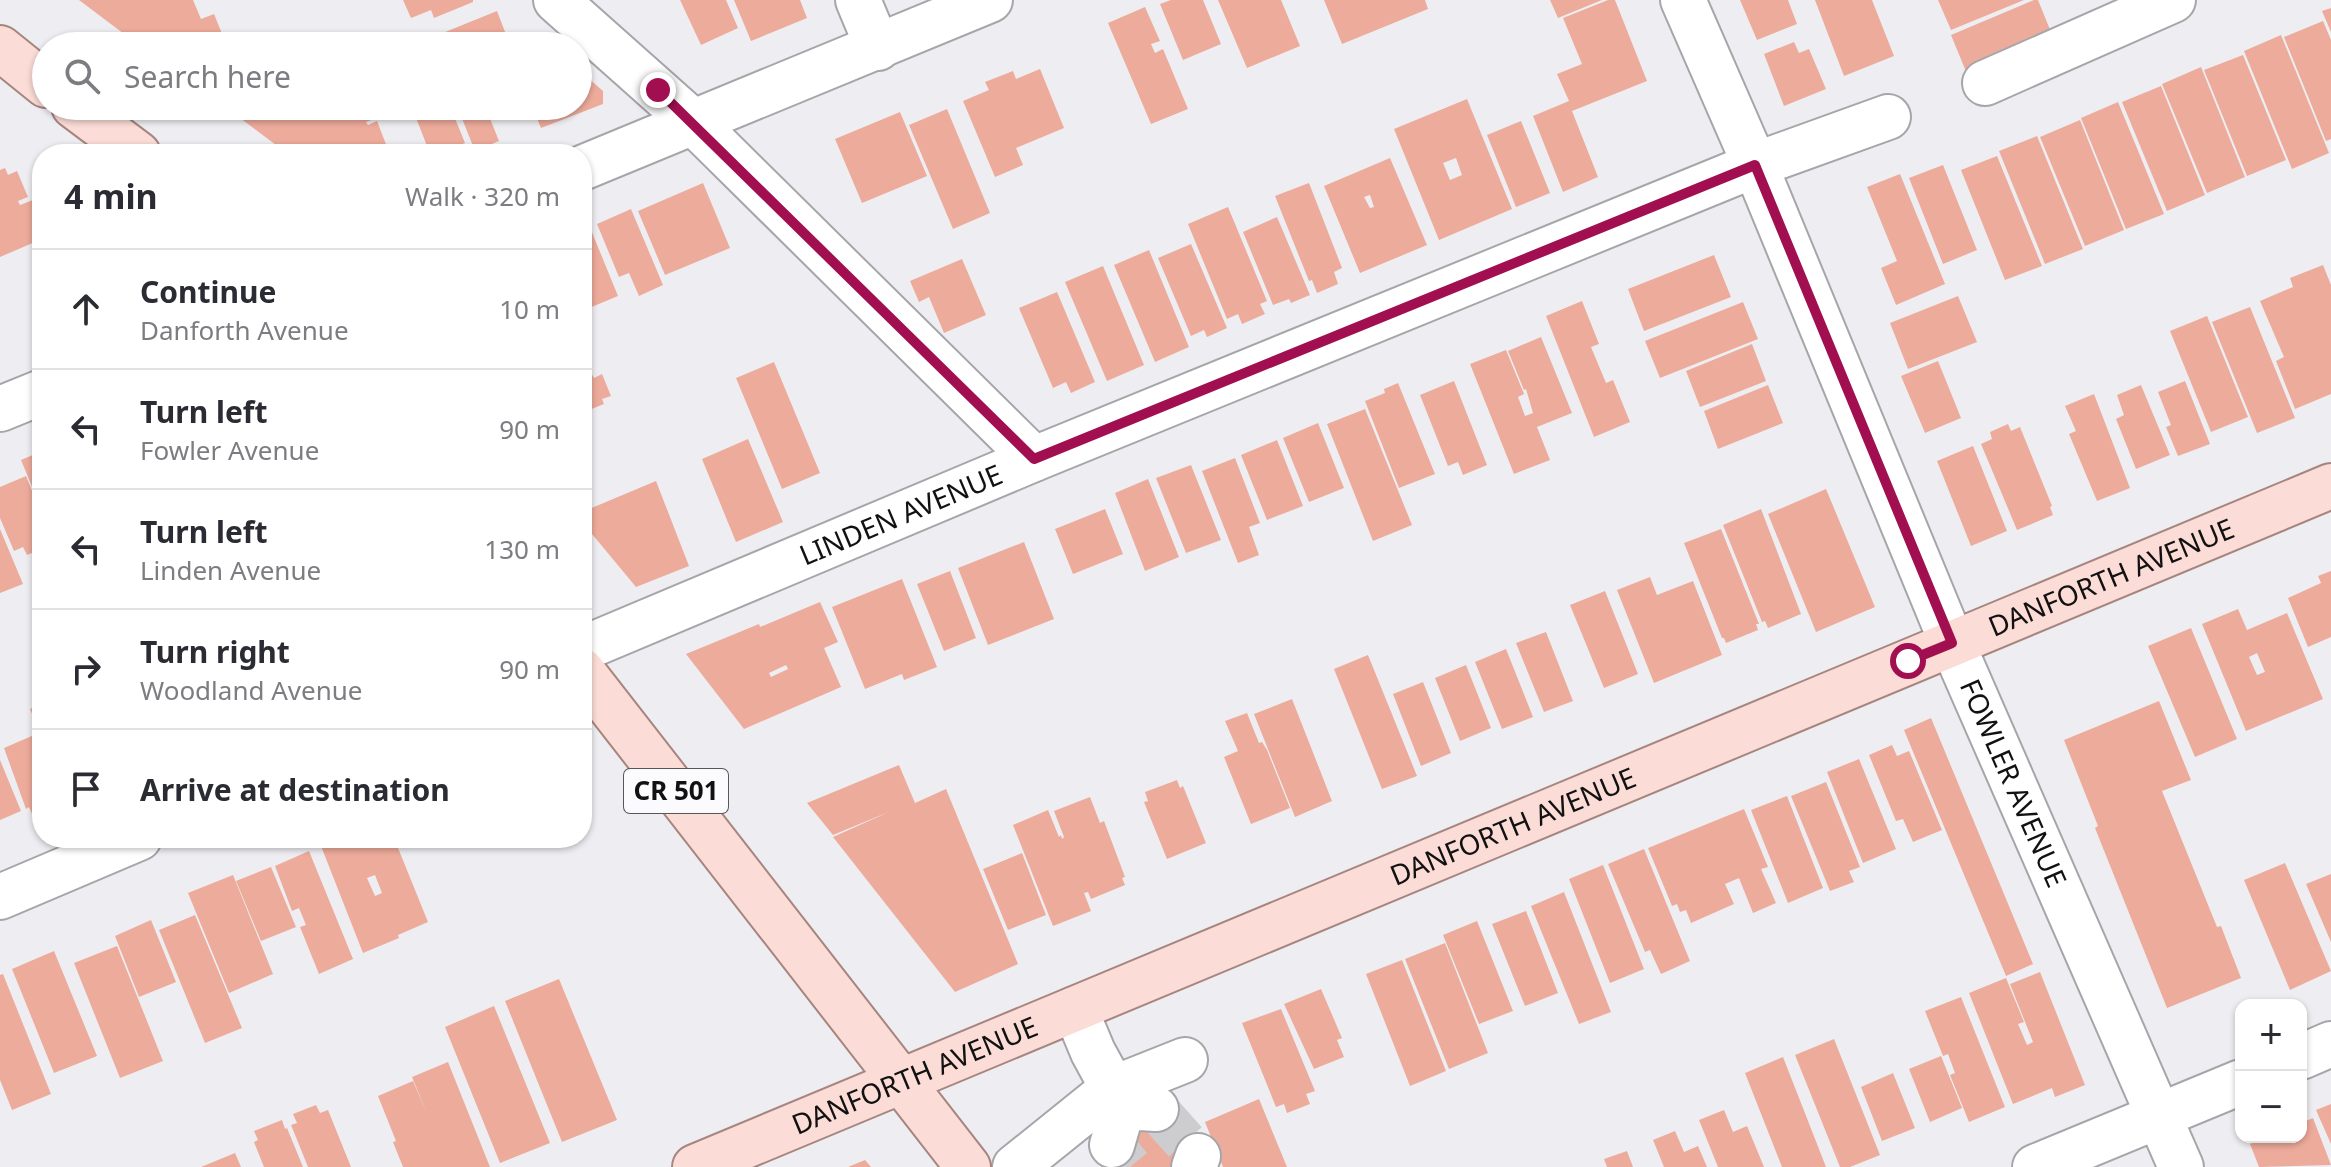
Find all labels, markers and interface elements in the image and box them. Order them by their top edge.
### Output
search box [32,32,592,120]
icon: search [60,54,104,98]
text: Search here [124,56,291,97]
route end [640,72,676,108]
text: 4 min [64,173,158,219]
text: Walk · 320 m [405,178,560,214]
text: Continue [140,271,276,312]
icon: ahead [64,287,108,331]
text: 10 m [499,291,560,327]
text: Danforth Avenue [140,312,349,348]
text: Turn left [140,391,268,432]
icon: left [64,407,108,451]
text: 90 m [499,411,560,447]
text: Fowler Avenue [140,432,319,468]
street label: LINDEN AVENUE [793,455,1008,573]
street label: DANFORTH AVENUE [1982,508,2240,645]
text: Turn left [140,511,268,552]
icon: left [64,527,108,571]
text: 130 m [484,531,560,567]
text: Linden Avenue [140,552,321,588]
text: Turn right [140,631,290,672]
route start [1890,643,1926,679]
icon: right [64,647,108,691]
text: 90 m [499,651,560,687]
text: Woodland Avenue [140,672,363,708]
street label: FOWLER AVENUE [1952,673,2076,893]
street label: DANFORTH AVENUE [1384,758,1641,894]
icon: arrive [64,767,108,811]
text: Arrive at destination [140,769,450,810]
road number: CR 501 [624,769,728,813]
map controls [2235,999,2307,1143]
button: + [2235,999,2307,1071]
street label: DANFORTH AVENUE [786,1007,1043,1143]
button: − [2235,1071,2307,1143]

